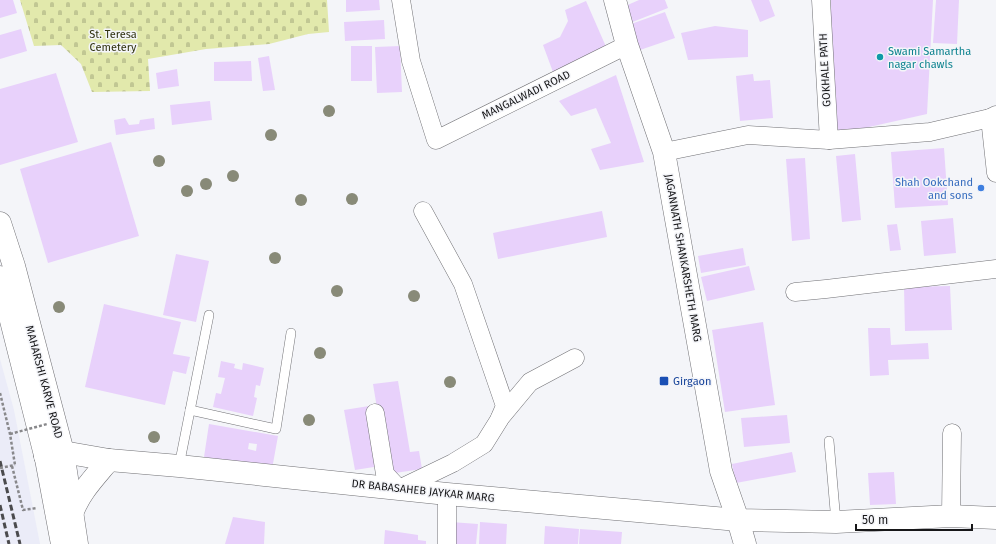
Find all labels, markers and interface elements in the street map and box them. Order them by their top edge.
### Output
park label: St. Teresa Cemetery [89,28,137,54]
street label: GOKHALE PATH [817,33,833,107]
place label: Swami Samartha nagar chawls [888,45,971,71]
marker: Swami Samartha nagar chawls [875,52,885,62]
street label: MANGALWADI ROAD [480,68,572,122]
street label: JAGANNATH SHANKARSHETH MARG [662,173,704,343]
place label: Shah Ookchand and sons [895,176,973,202]
marker: Shah Ookchand and sons [976,183,986,193]
street label: MAHARSHI KARVE ROAD [23,324,65,440]
marker: Girgaon [658,375,670,387]
place label: Girgaon [673,375,712,388]
street label: DR BABASAHEB JAYKAR MARG [351,477,495,505]
scale bar [856,506,972,532]
text: 50 m [862,513,888,527]

